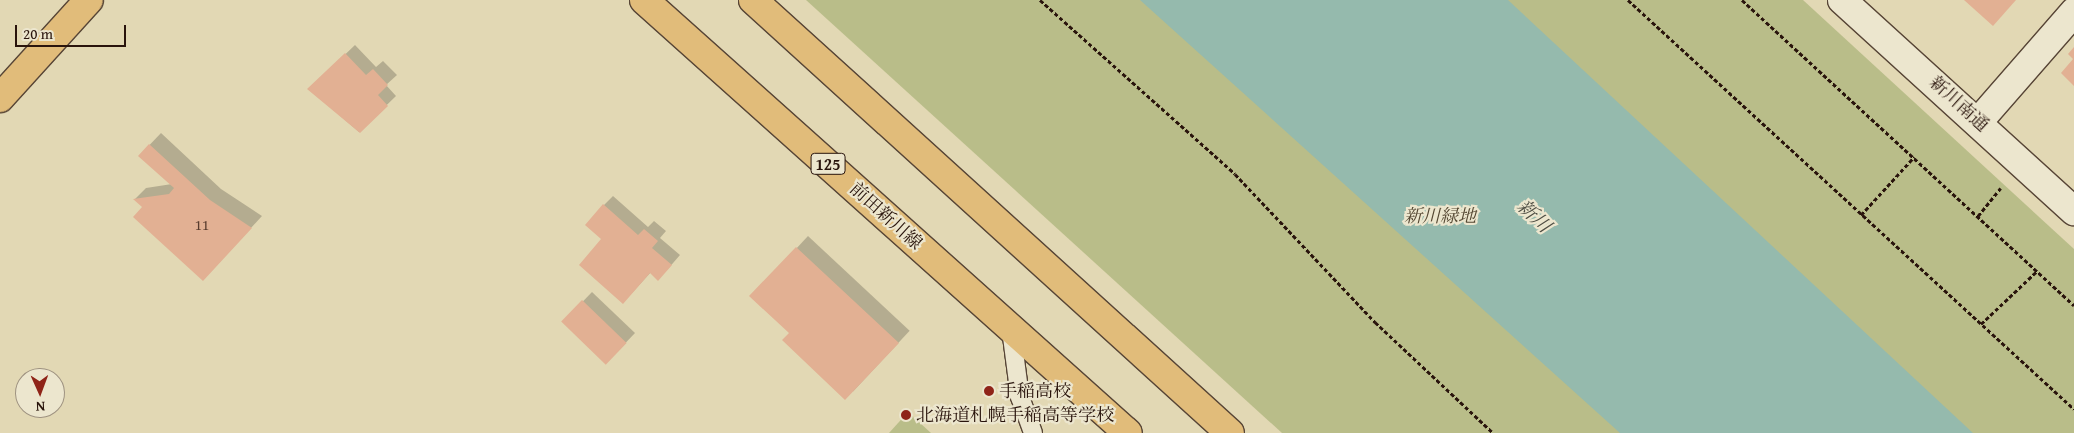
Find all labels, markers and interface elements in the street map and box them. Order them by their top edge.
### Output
scale bar [18,15,129,47]
text: 20 m [23,23,53,44]
street label: 新川南通 [1925,72,1993,136]
road number: 125 [810,150,846,178]
street label: 前田新川線 [845,178,927,254]
water label: 新川 [1512,195,1556,237]
park label: 新川緑地 [1404,205,1476,227]
house number: 11 [195,216,209,234]
north arrow [15,368,65,418]
place label: 手稲高校 [999,380,1071,402]
marker: 手稲高校 [983,385,995,397]
text: N [35,397,46,417]
place label: 北海道札幌手稲高等学校 [916,404,1114,426]
marker: 北海道札幌手稲高等学校 [900,409,912,421]

